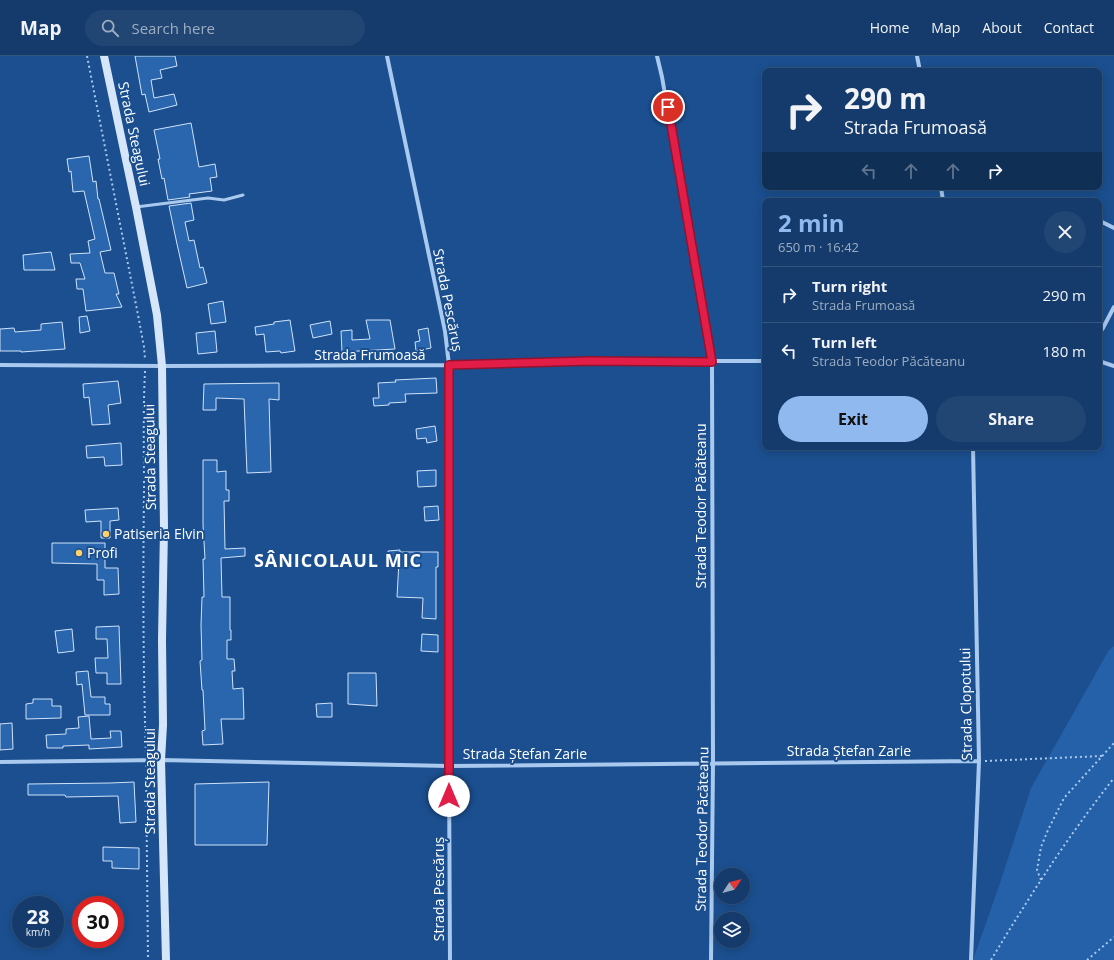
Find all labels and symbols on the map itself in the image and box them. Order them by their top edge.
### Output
street label: Strada Steagului [114,80,155,188]
pin [651,90,685,124]
street label: Strada Pescăruș [429,247,468,353]
street label: Strada Frumoasă [314,345,426,364]
street label: Strada Steagului [139,404,160,510]
street label: Strada Teodor Păcăteanu [691,424,710,588]
place label: Patiseria Elvin [114,524,204,543]
marker: Patiseria Elvin [101,529,111,539]
place label: Profi [87,543,118,562]
marker: Profi [74,548,84,558]
district label: SÂNICOLAUL MIC [254,548,422,572]
street label: Strada Clopotului [955,647,976,761]
street label: Strada Steagului [140,728,159,834]
street label: Strada Ștefan Zarie [787,741,911,760]
street label: Strada Ștefan Zarie [463,744,587,763]
street label: Strada Teodor Păcăteanu [691,746,712,912]
position arrow [428,775,470,817]
street label: Strada Pescăruș [429,836,448,941]
north arrow [714,868,750,904]
speed limit sign: 30 [72,896,124,948]

